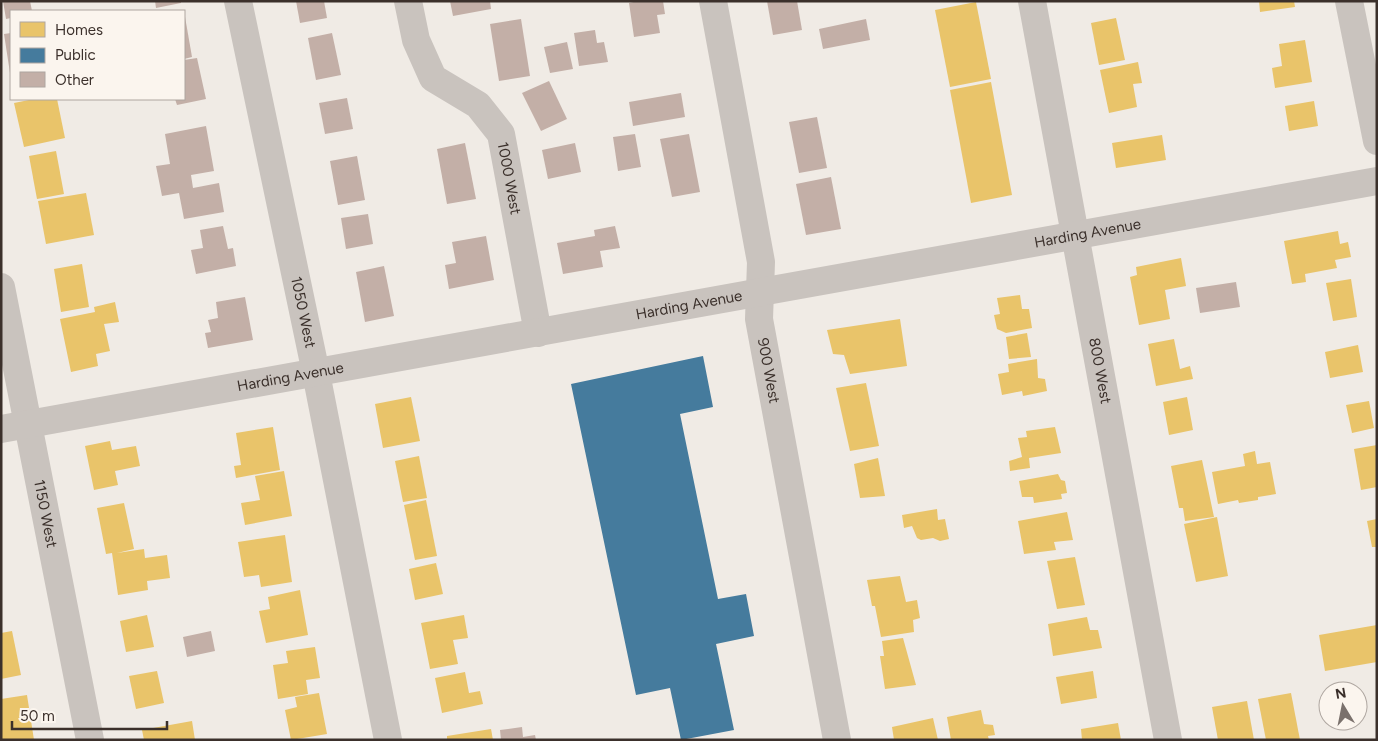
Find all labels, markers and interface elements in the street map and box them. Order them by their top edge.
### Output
legend [10,10,185,100]
text: Homes [55,21,103,39]
text: Public [55,46,96,64]
text: Other [55,71,94,89]
street label: 1000 West [494,141,525,216]
street label: Harding Avenue [1033,215,1142,252]
street label: 1050 West [287,275,320,350]
street label: Harding Avenue [634,287,744,323]
street label: 800 West [1085,336,1115,406]
street label: 900 West [754,337,784,405]
street label: Harding Avenue [236,358,345,395]
street label: 1150 West [30,478,61,550]
north arrow [1318,681,1368,731]
text: N [1334,684,1348,703]
scale bar [12,698,168,730]
text: 50 m [20,707,55,725]

